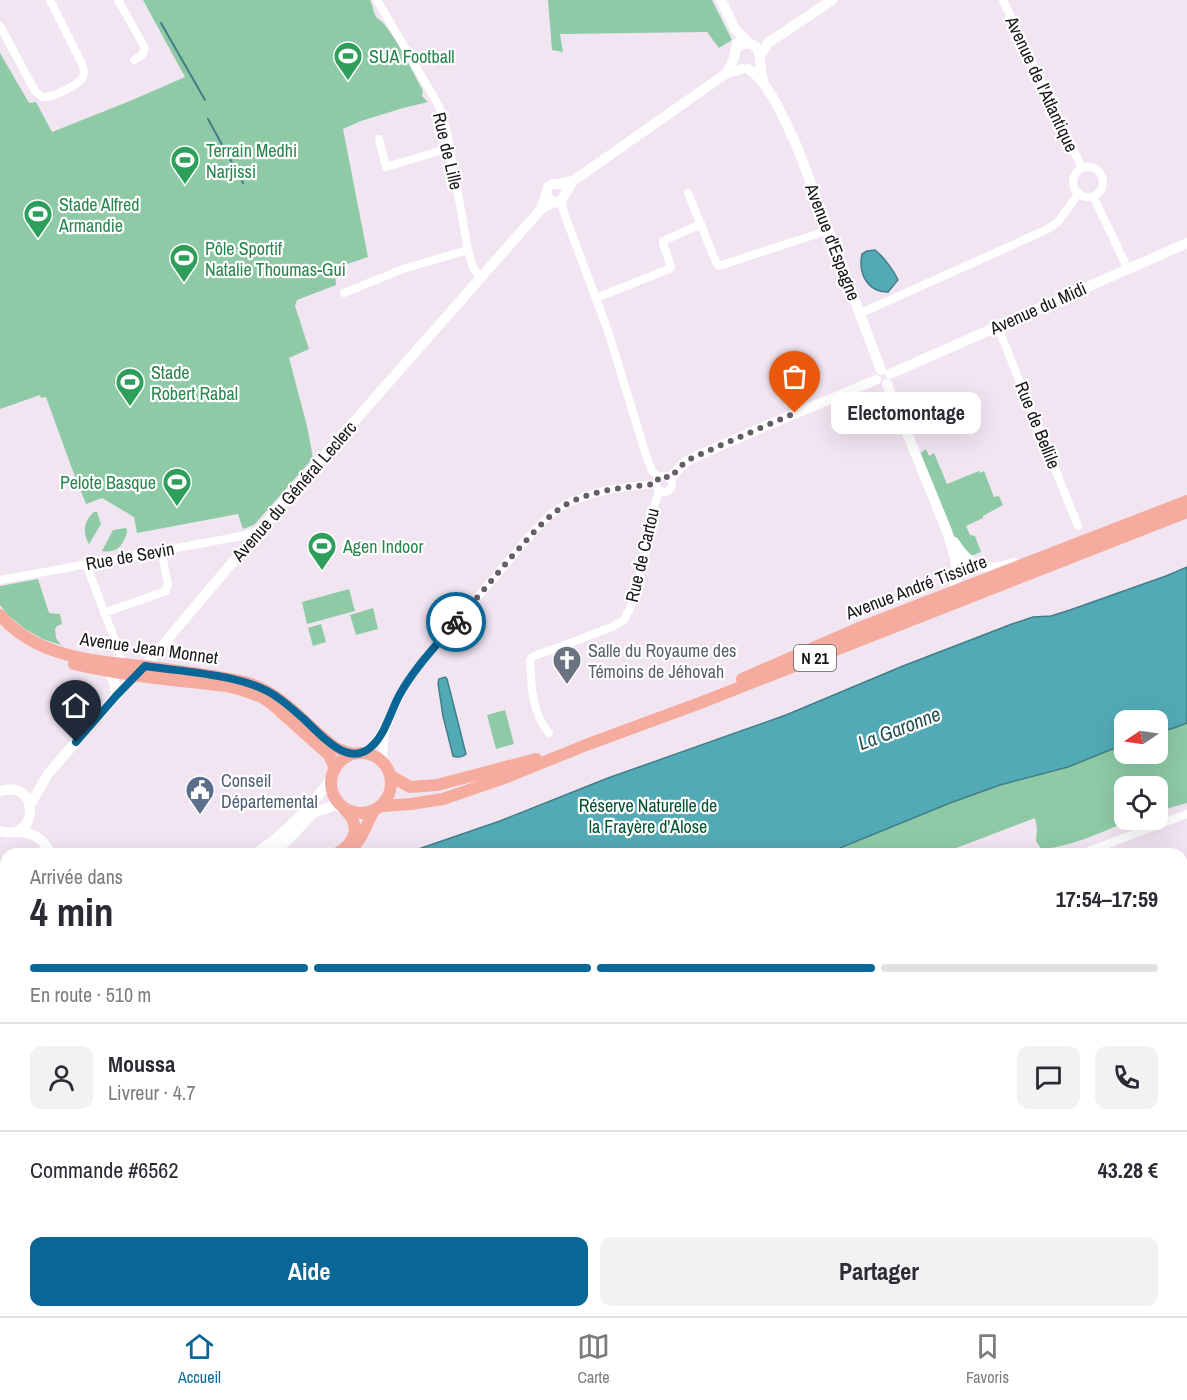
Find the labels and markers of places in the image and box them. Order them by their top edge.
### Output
sports icon: SUA Football [332,40,364,82]
place label: SUA Football [369,44,454,69]
place label: Terrain Medhi Narjissi [206,138,297,184]
sports icon: Terrain Medhi Narjissi [169,144,201,186]
place label: Stade Alfred Armandie [58,192,139,238]
sports icon: Stade Alfred Armandie [22,198,54,240]
place label: Pôle Sportif Natalie Thoumas-Gui [205,236,346,282]
sports icon: Pôle Sportif Natalie Thoumas-Gui [168,242,200,284]
pin [769,351,820,413]
place label: Stade Robert Rabal [151,360,238,406]
sports icon: Stade Robert Rabal [114,366,146,408]
callout: Electomontage [831,392,981,434]
sports icon: Pelote Basque [161,466,193,508]
place label: Pelote Basque [60,470,156,495]
sports icon: Agen Indoor [306,530,338,572]
place label: Agen Indoor [342,534,424,559]
place label: Salle du Royaume des Témoins de Jéhovah [588,638,737,684]
church icon: Salle du Royaume des Témoins de Jéhovah [551,644,583,686]
pin [50,680,101,742]
place label: Conseil Départemental [221,768,318,814]
public building icon: Conseil Départemental [184,774,216,816]

